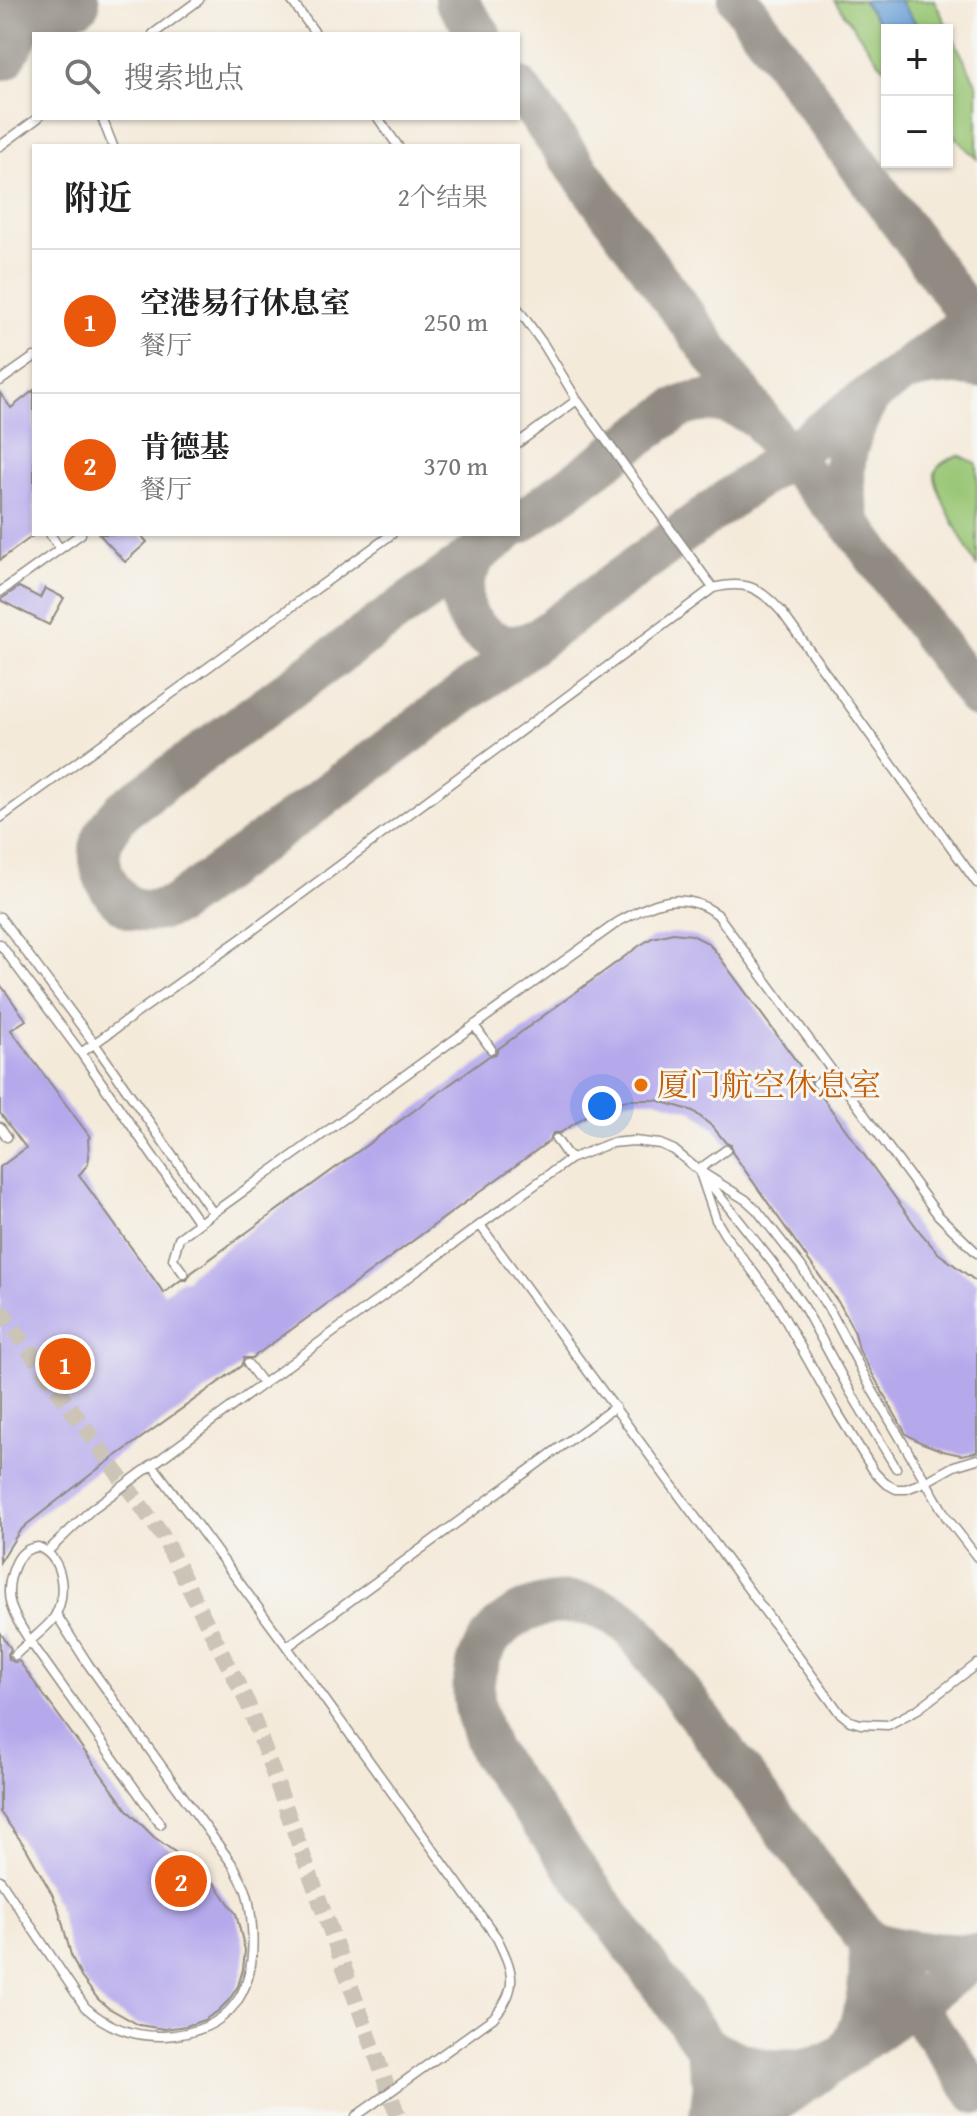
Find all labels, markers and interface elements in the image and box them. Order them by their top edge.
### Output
map controls [881,24,953,168]
button: + [881,24,953,96]
search box [32,32,520,120]
icon: search [60,54,104,98]
text: 搜索地点 [124,55,244,99]
button: − [881,96,953,168]
text: 附近 [64,173,132,222]
text: 2个结果 [397,177,488,216]
text: 空港易行休息室 [140,280,350,324]
text: 1 [83,302,97,341]
text: 250 m [423,302,488,341]
text: 餐厅 [140,325,192,364]
text: 肯德基 [140,424,230,468]
text: 2 [83,446,97,485]
text: 370 m [423,446,488,485]
text: 餐厅 [140,469,192,508]
place label: 厦门航空休息室 [657,1061,881,1108]
marker: 厦门航空休息室 [632,1076,650,1094]
your location [582,1086,622,1126]
pin: 1 [39,1334,91,1394]
pin: 2 [155,1851,207,1911]

